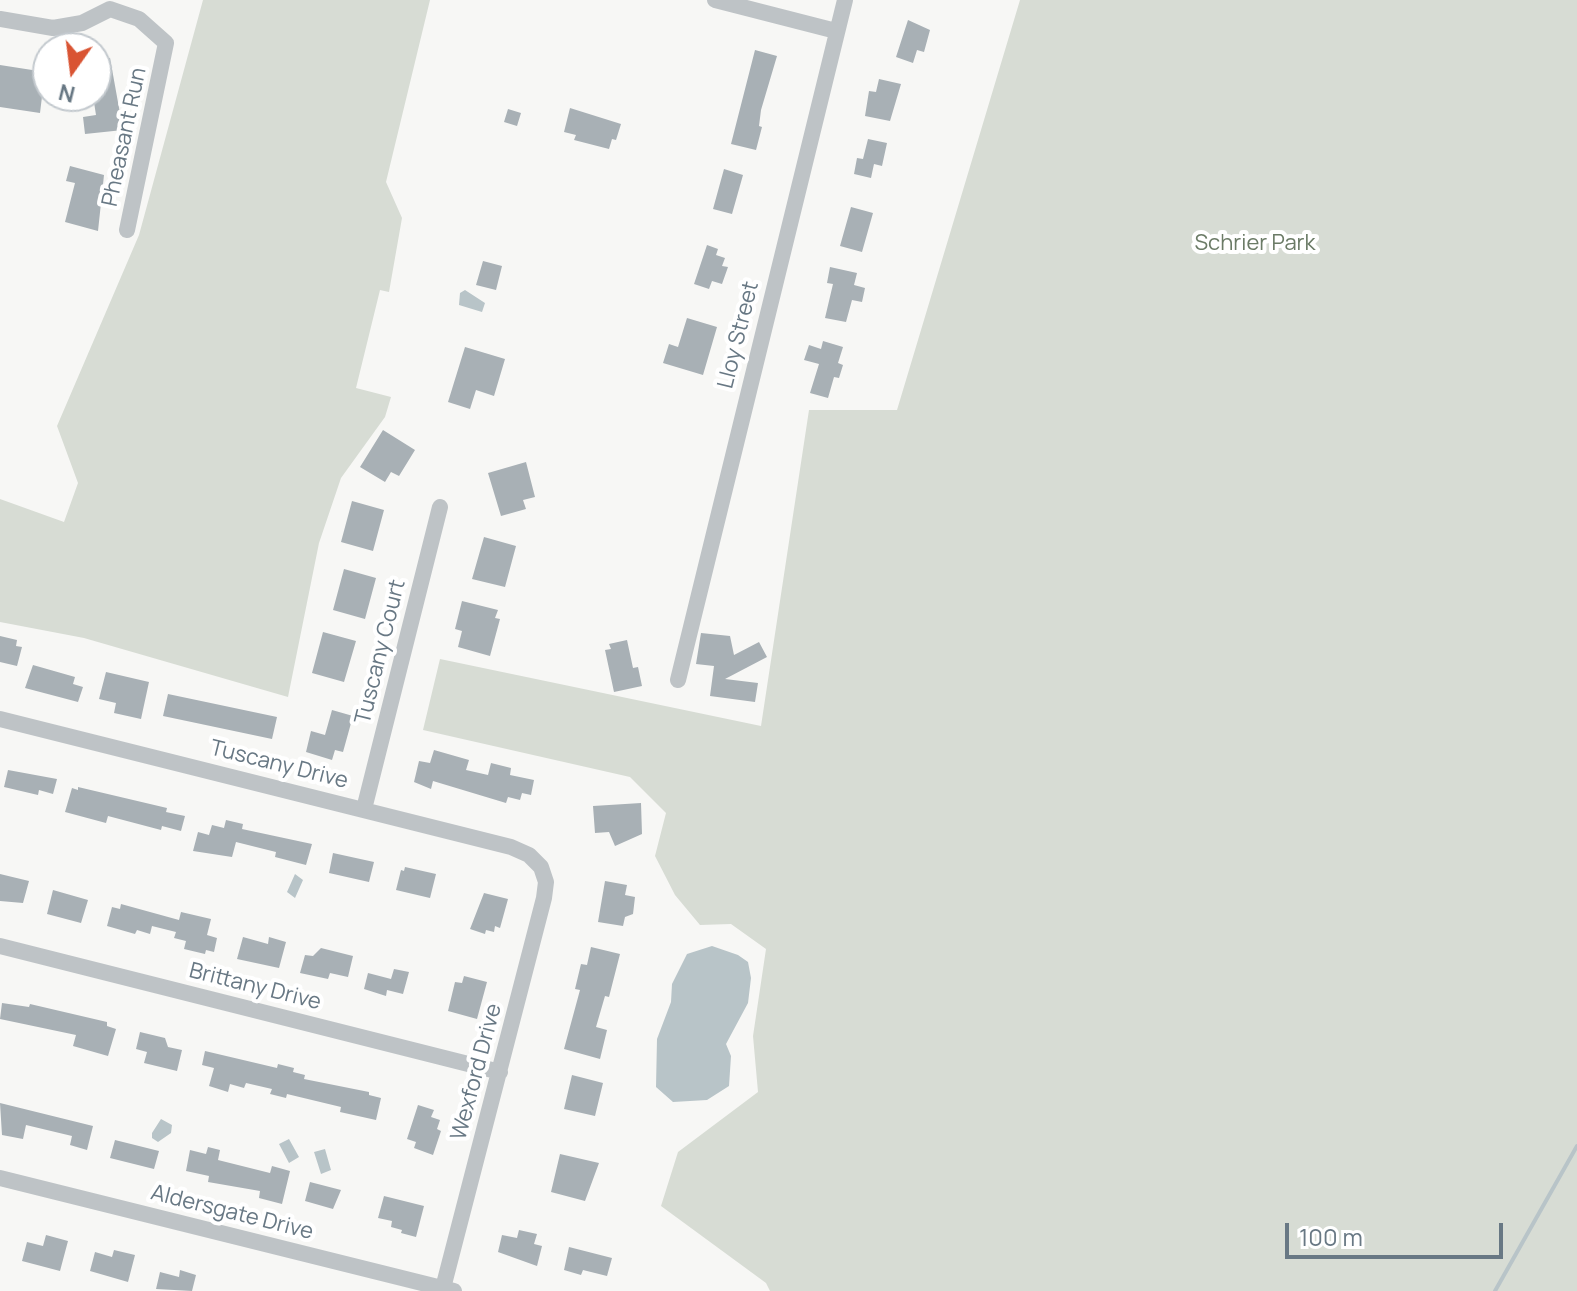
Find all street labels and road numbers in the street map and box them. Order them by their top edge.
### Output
street label: Pheasant Run [97,65,153,209]
street label: Lloy Street [713,279,765,391]
street label: Tuscany Court [350,577,412,727]
street label: Tuscany Drive [207,735,351,795]
street label: Brittany Drive [186,958,324,1016]
street label: Wexford Drive [446,1001,508,1143]
street label: Aldersgate Drive [148,1180,316,1246]

